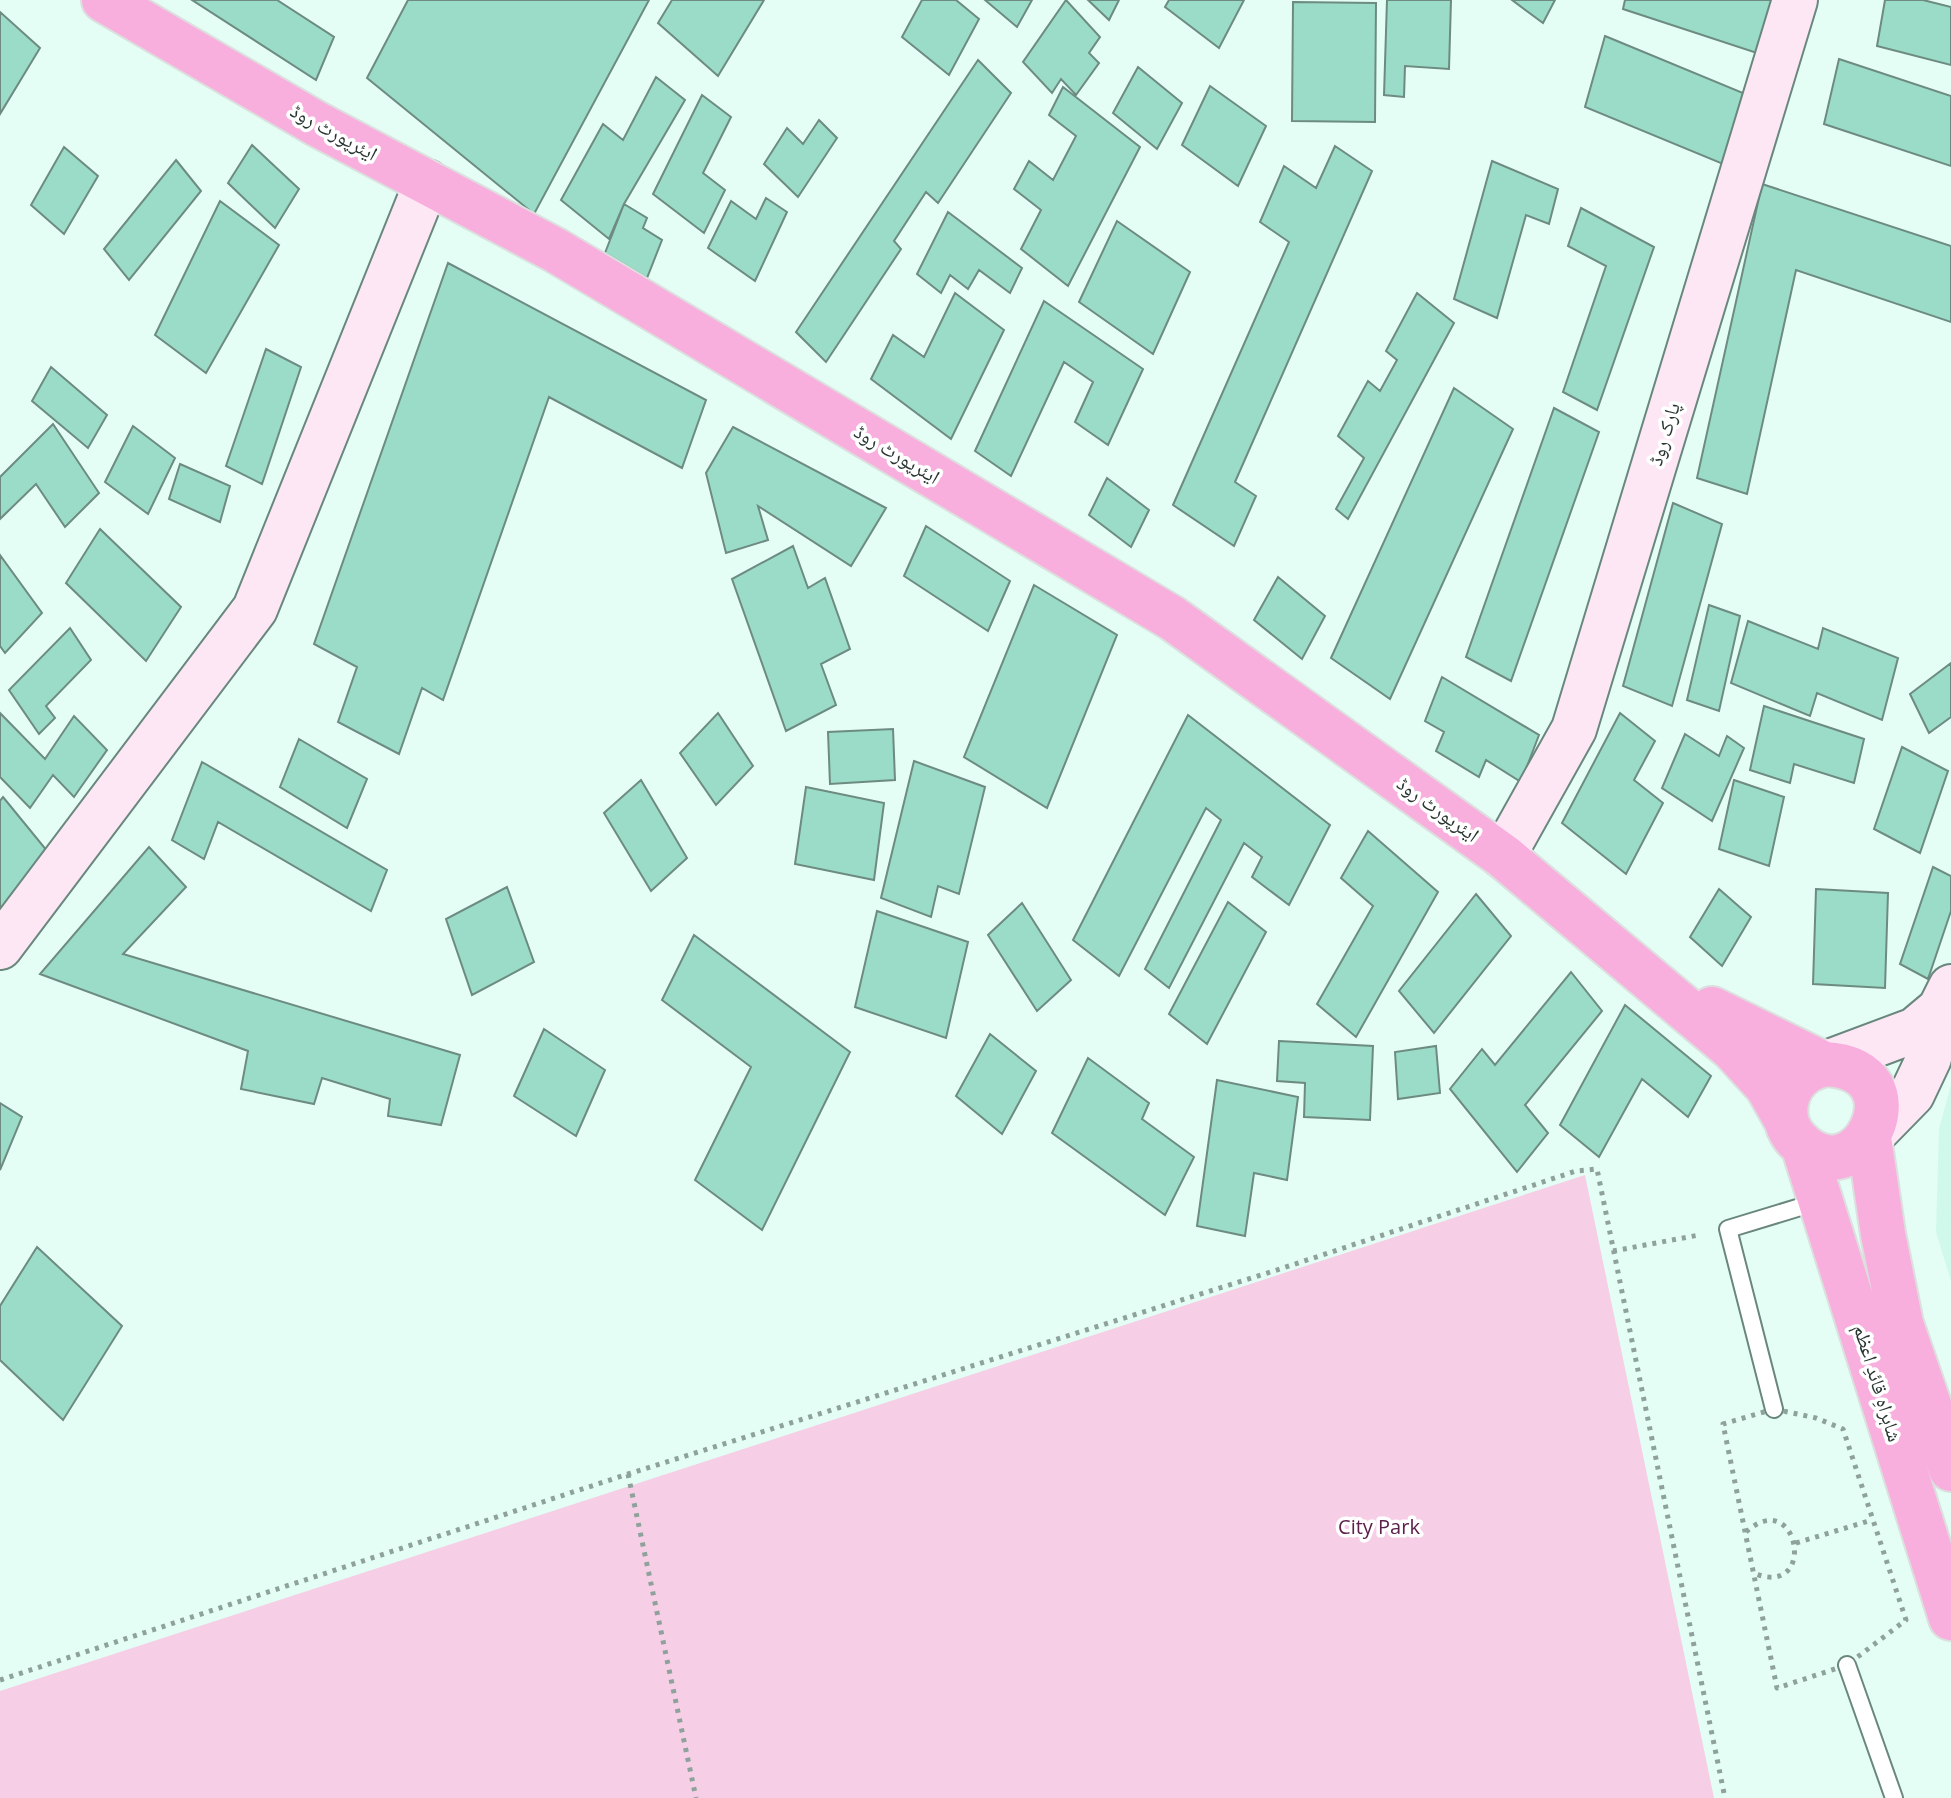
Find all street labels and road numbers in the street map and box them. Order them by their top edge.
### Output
street label: ایئرپورٹ روڈ [286,97,383,167]
street label: پارک روڈ [1641,399,1686,469]
street label: ایئرپورٹ روڈ [849,417,945,490]
street label: ایئرپورٹ روڈ [1392,770,1485,848]
street label: شاہراہِ قائدِ اعظم [1847,1321,1909,1445]

